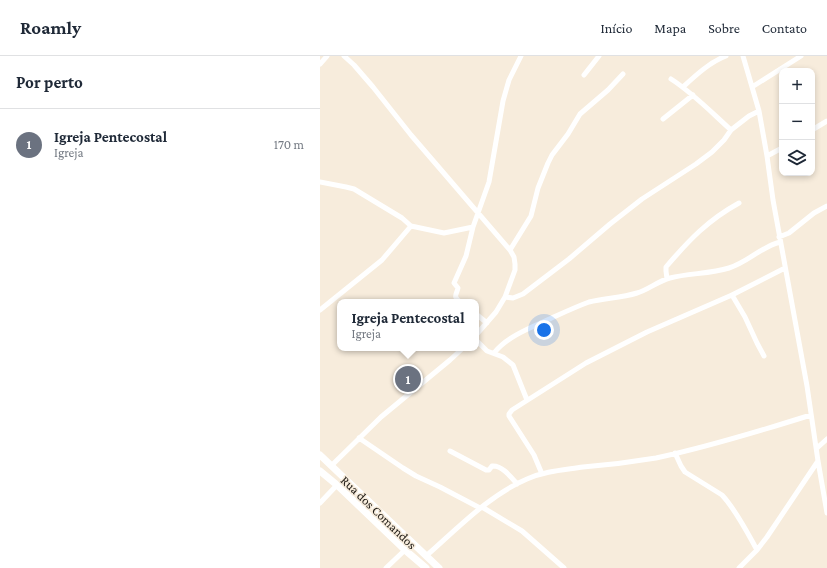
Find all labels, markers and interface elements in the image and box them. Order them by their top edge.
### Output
text: Roamly [20,17,81,38]
text: Início [601,20,632,36]
text: Mapa [654,20,686,36]
text: Sobre [708,20,740,36]
text: Contato [762,20,807,36]
map controls [779,68,815,176]
button: + [779,68,815,104]
text: Por perto [16,73,83,92]
button: − [779,104,815,140]
text: Igreja Pentecostal [54,129,167,145]
text: 1 [27,137,31,152]
text: 170 m [274,137,304,152]
button: layers [779,140,815,176]
text: Igreja [54,145,84,160]
popup [337,299,479,351]
text: Igreja Pentecostal [351,310,465,326]
your location [534,320,554,340]
text: Igreja [351,326,381,341]
pin: 1 [395,364,421,394]
street label: Rua dos Comandos [338,473,420,552]

